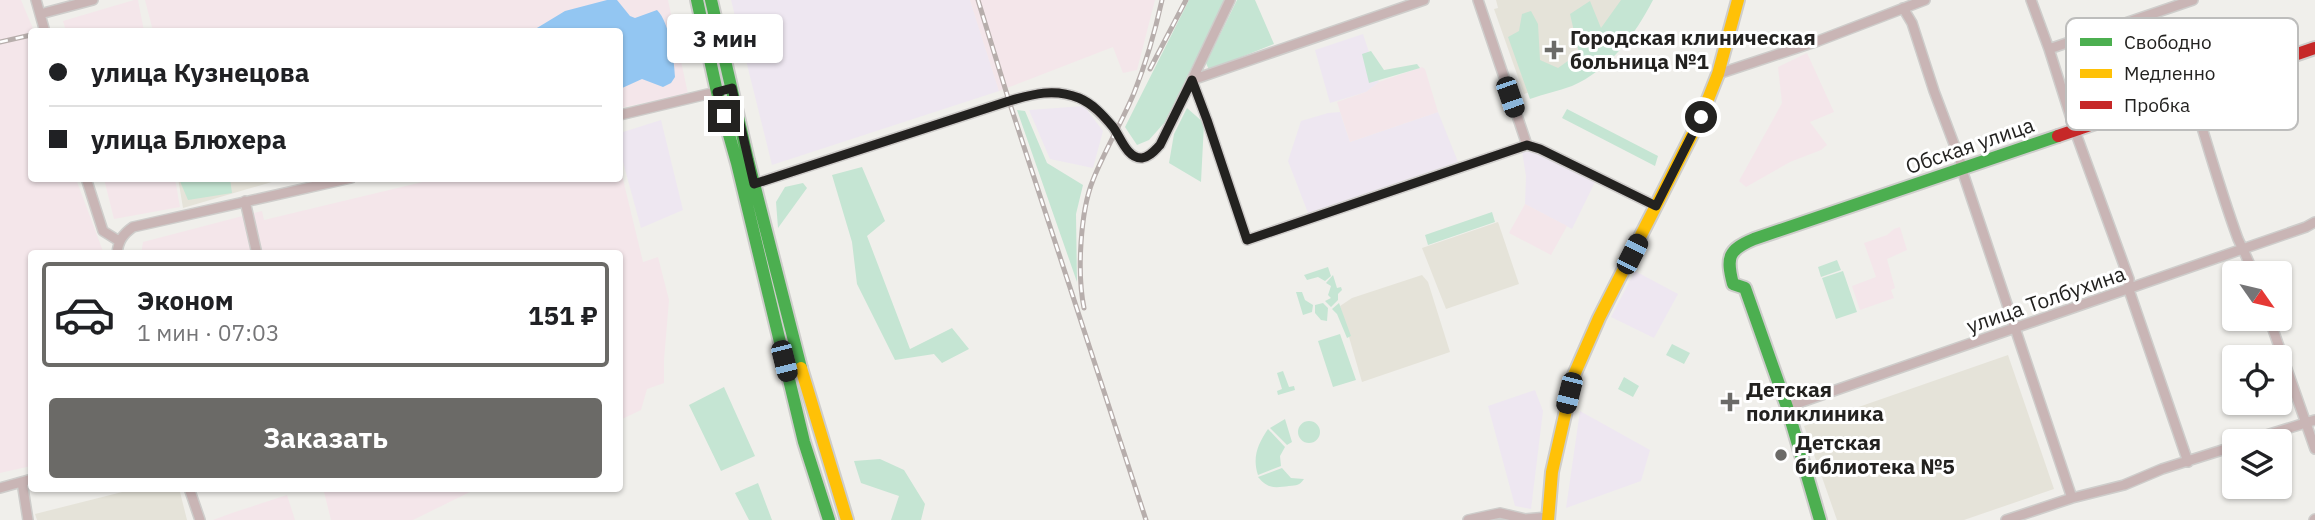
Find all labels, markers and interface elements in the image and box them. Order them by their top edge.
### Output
callout: 3 мин [666,15,782,64]
legend [2066,18,2298,130]
text: 3 мин [693,23,757,53]
place label: Городская клиническая больница №1 [1570,23,1816,75]
text: Свободно [2124,30,2212,54]
marker: Городская клиническая больница №1 [1544,40,1564,60]
text: улица Кузнецова [91,55,310,89]
text: Медленно [2124,61,2215,85]
car [1494,74,1527,120]
text: Пробка [2124,93,2190,117]
route end [708,100,740,132]
route start [1685,101,1717,133]
street label: Обская улица [1902,110,2038,180]
text: улица Блюхера [91,122,287,156]
car [1614,231,1651,277]
street label: улица Толбухина [1963,259,2129,339]
north arrow [2222,261,2292,331]
map controls [2222,261,2292,499]
icon: car [53,283,116,346]
text: Эконом [137,283,234,317]
text: 151 ₽ [528,298,598,332]
text: 1 мин · 07:03 [137,317,280,347]
car [769,338,800,384]
button: locate [2222,345,2292,415]
car [1554,370,1585,416]
place label: Детская поликлиника [1746,375,1884,427]
marker: Детская поликлиника [1720,392,1740,412]
button: Заказать [49,398,602,478]
place label: Детская библиотека №5 [1795,428,1955,480]
button: layers [2222,429,2292,499]
marker: Детская библиотека №5 [1773,447,1789,463]

